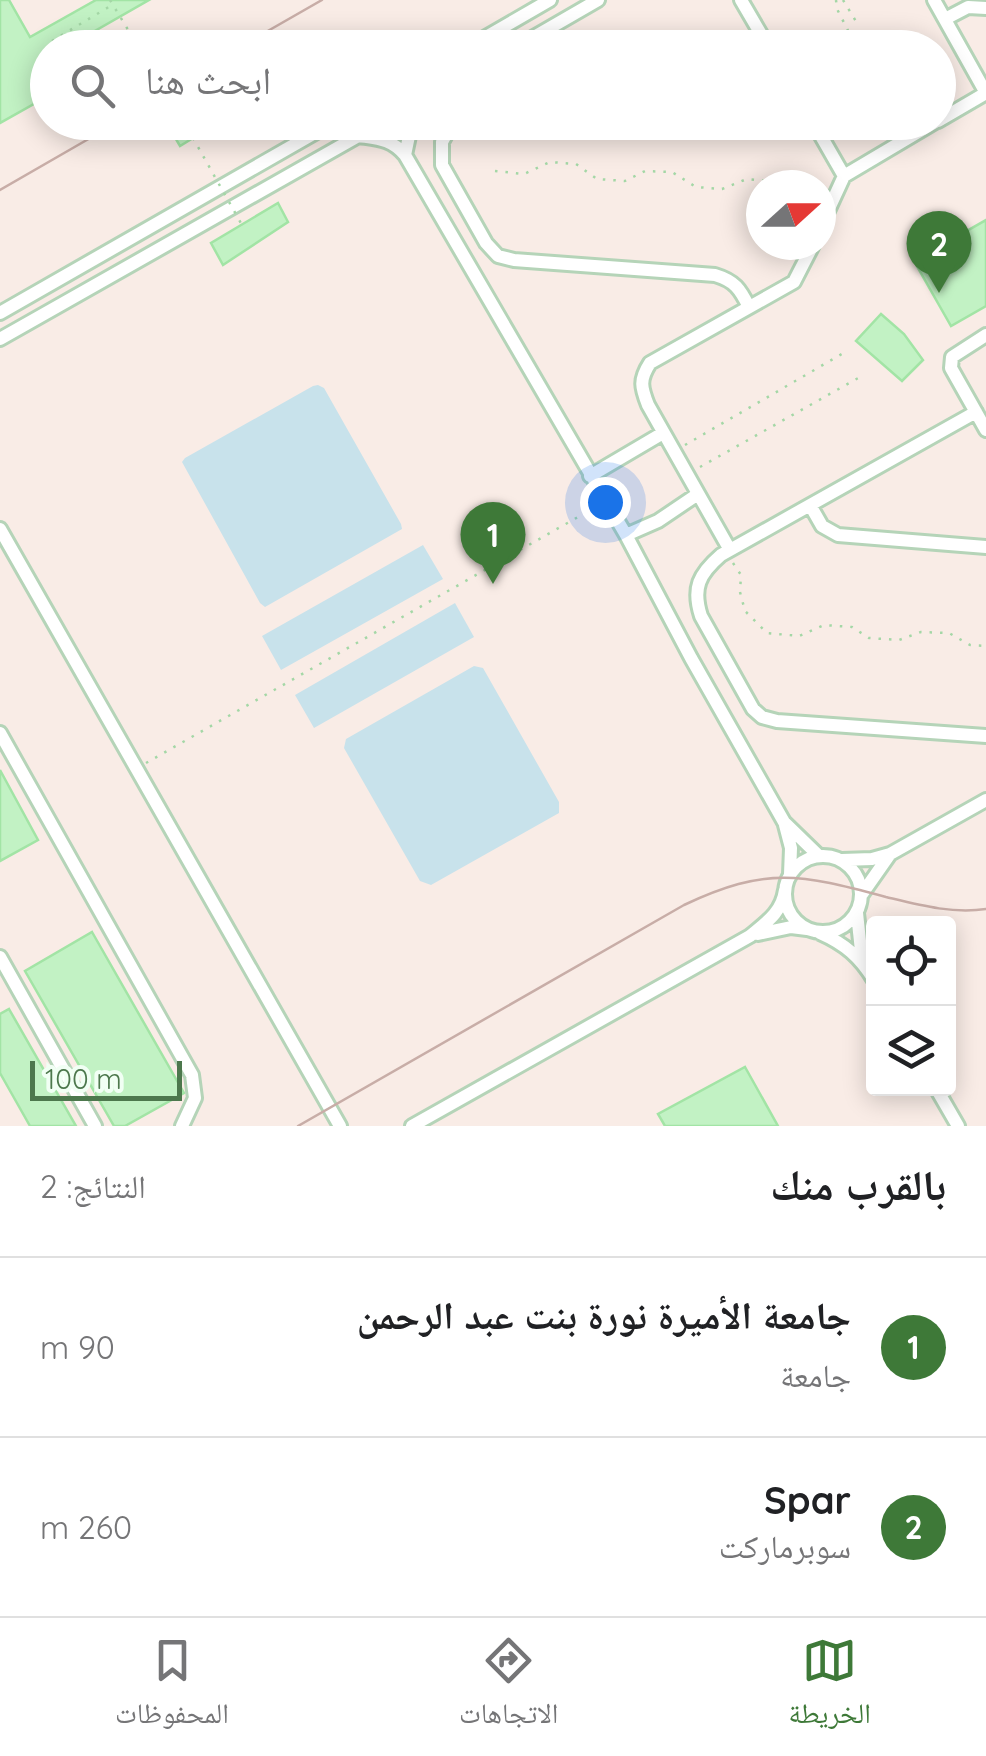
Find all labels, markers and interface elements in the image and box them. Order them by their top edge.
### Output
search box [30,30,956,140]
text: ابحث هنا [145,56,271,104]
icon: search [65,58,120,113]
north arrow [746,170,836,260]
pin: 2 [906,210,972,293]
your location [580,477,631,528]
pin: 1 [460,502,526,584]
map controls [866,916,956,1096]
button: locate [866,916,956,1006]
button: layers [866,1006,956,1096]
scale bar [30,1056,182,1100]
text: 100 m [45,1061,122,1096]
text: بالقرب منك [770,1158,946,1211]
text: النتائج: 2 [40,1166,146,1206]
text: جامعة الأميرة نورة بنت عبد الرحمن [357,1291,851,1339]
text: 90 m [40,1327,115,1367]
text: 1 [907,1327,920,1367]
text: جامعة [780,1355,851,1395]
text: Spar [764,1476,851,1524]
text: 260 m [40,1507,132,1547]
text: 2 [904,1507,923,1547]
text: سوبرماركت [719,1526,851,1566]
tab: المحفوظات [115,1633,229,1741]
tab: الاتجاهات [459,1633,558,1741]
tab: الخريطة [789,1633,871,1741]

